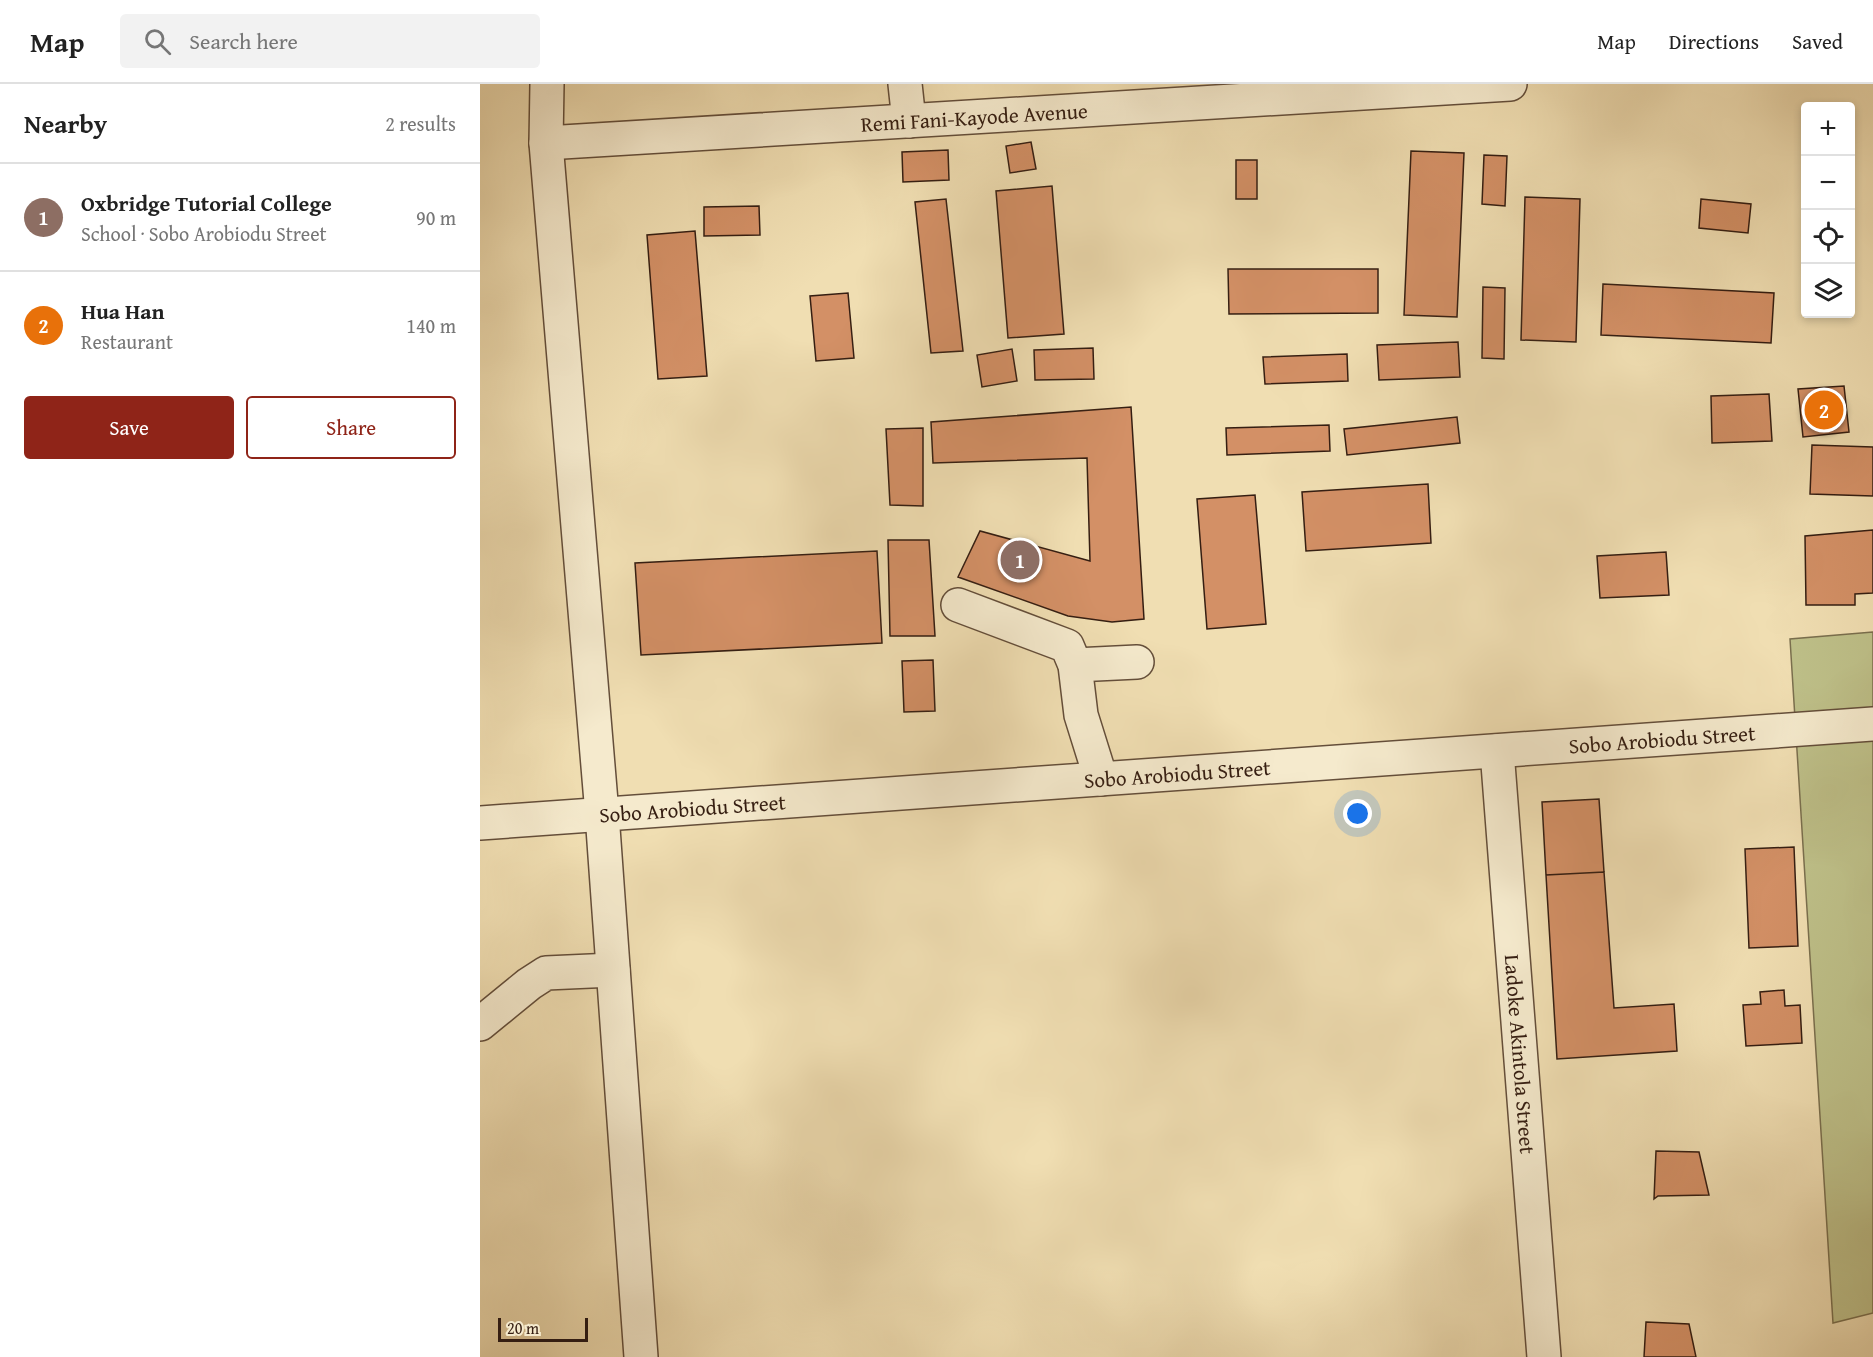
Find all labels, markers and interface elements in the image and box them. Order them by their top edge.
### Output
search box [120,14,540,68]
text: Map [30,21,84,62]
icon: search [141,25,174,58]
text: Search here [189,25,298,57]
text: Map [1597,26,1636,57]
text: Directions [1669,26,1759,57]
text: Saved [1792,26,1843,57]
street label: Remi Fani-Kayode Avenue [860,94,1089,139]
map controls [1801,102,1855,318]
button: + [1801,102,1855,156]
text: Nearby [24,104,107,143]
text: 2 results [385,109,456,138]
button: − [1801,156,1855,210]
text: Oxbridge Tutorial College [81,187,332,219]
text: 1 [38,203,49,232]
text: 90 m [416,203,456,232]
button: locate [1801,210,1855,264]
text: School · Sobo Arobiodu Street [81,219,327,248]
button: layers [1801,264,1855,318]
text: Hua Han [81,295,165,327]
text: 2 [38,311,49,340]
text: 140 m [406,311,456,340]
text: Restaurant [81,327,173,356]
pin: 2 [1804,388,1844,432]
button: Save [24,396,234,459]
button: Share [246,396,456,459]
pin: 1 [1000,538,1040,582]
street label: Sobo Arobiodu Street [1568,717,1757,761]
street label: Sobo Arobiodu Street [1083,751,1272,796]
street label: Sobo Arobiodu Street [598,786,787,830]
your location [1343,799,1372,828]
street label: Ladoke Akintola Street [1497,953,1544,1155]
scale bar [498,1315,588,1342]
text: 20 m [507,1316,539,1340]

